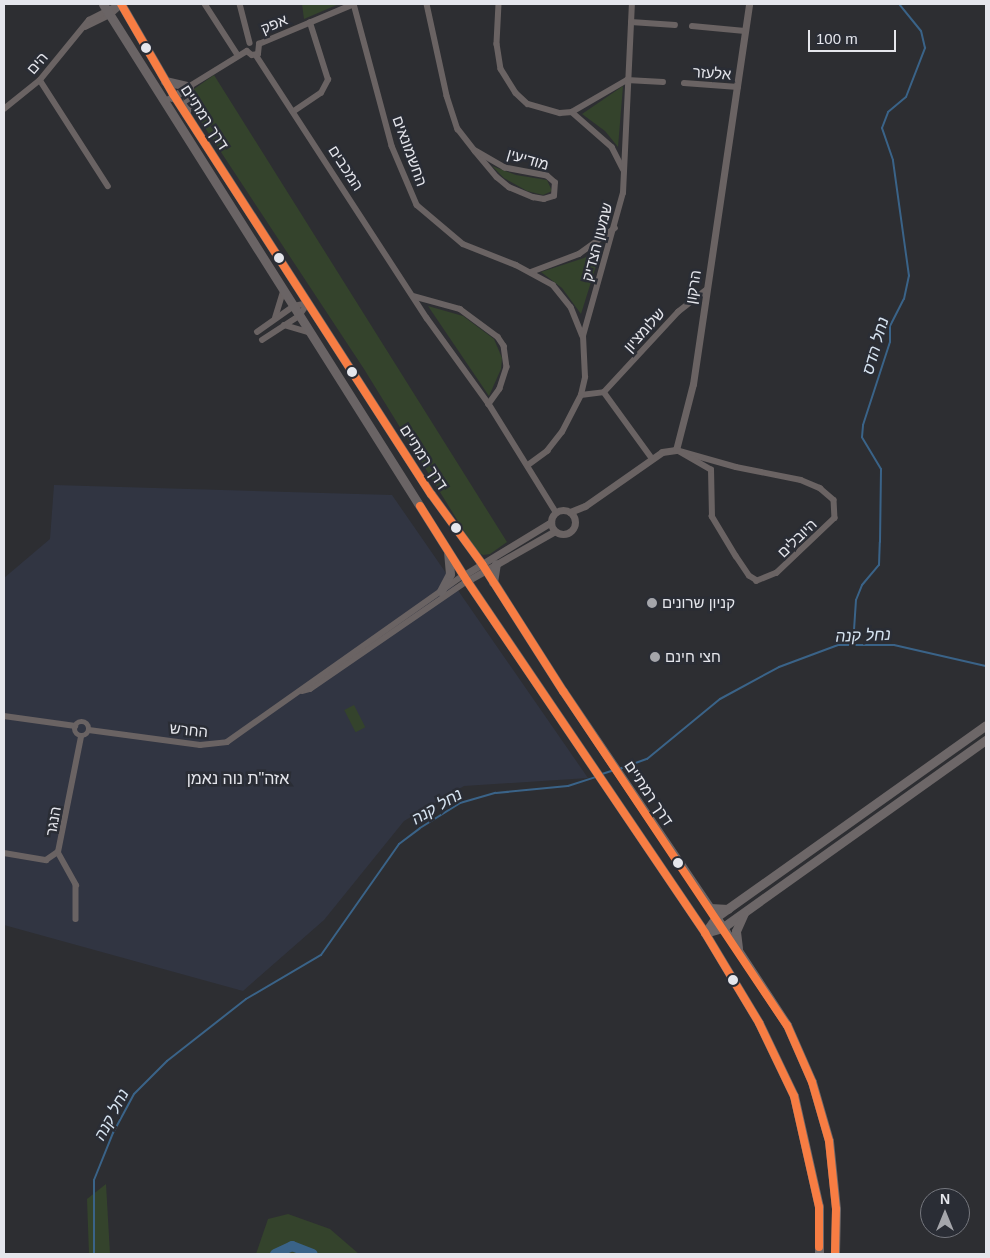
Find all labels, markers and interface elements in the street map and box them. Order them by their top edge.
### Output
street label: אפק [258,10,290,38]
scale bar [810,20,898,52]
text: 100 m [816,30,858,47]
unlabelled marker [141,43,151,53]
street label: הים [23,48,51,78]
street label: אלעזר [692,63,732,83]
street label: דרך רמתיים [177,81,233,153]
street label: החשמונאים [389,113,431,189]
street label: המכבים [325,142,367,194]
street label: מודיעין [505,144,551,174]
street label: שמעון הצדיק [578,201,616,283]
unlabelled marker [274,253,284,263]
street label: הרקון [681,269,705,305]
street label: שלומציון [620,304,668,356]
water label: נחל הדס [859,315,893,377]
unlabelled marker [347,367,357,377]
street label: דרך רמתיים [396,421,452,493]
street label: היובלים [774,515,820,561]
unlabelled marker [451,523,461,533]
place label: קניון שרונים [662,594,735,612]
marker: קניון שרונים [646,597,658,609]
water label: נחל קנה [835,625,891,647]
place label: חצי חינם [665,648,721,666]
marker: חצי חינם [649,651,661,663]
street label: החרש [169,719,209,741]
street label: דרך רמתיים [621,757,677,829]
district label: אזה"ת נוה נאמן [187,769,289,789]
water label: נחל קנה [408,785,466,829]
street label: הנגר [42,805,64,837]
unlabelled marker [673,858,683,868]
unlabelled marker [728,975,738,985]
water label: נחל קנה [90,1086,134,1144]
north arrow [920,1188,970,1238]
text: N [940,1191,950,1207]

